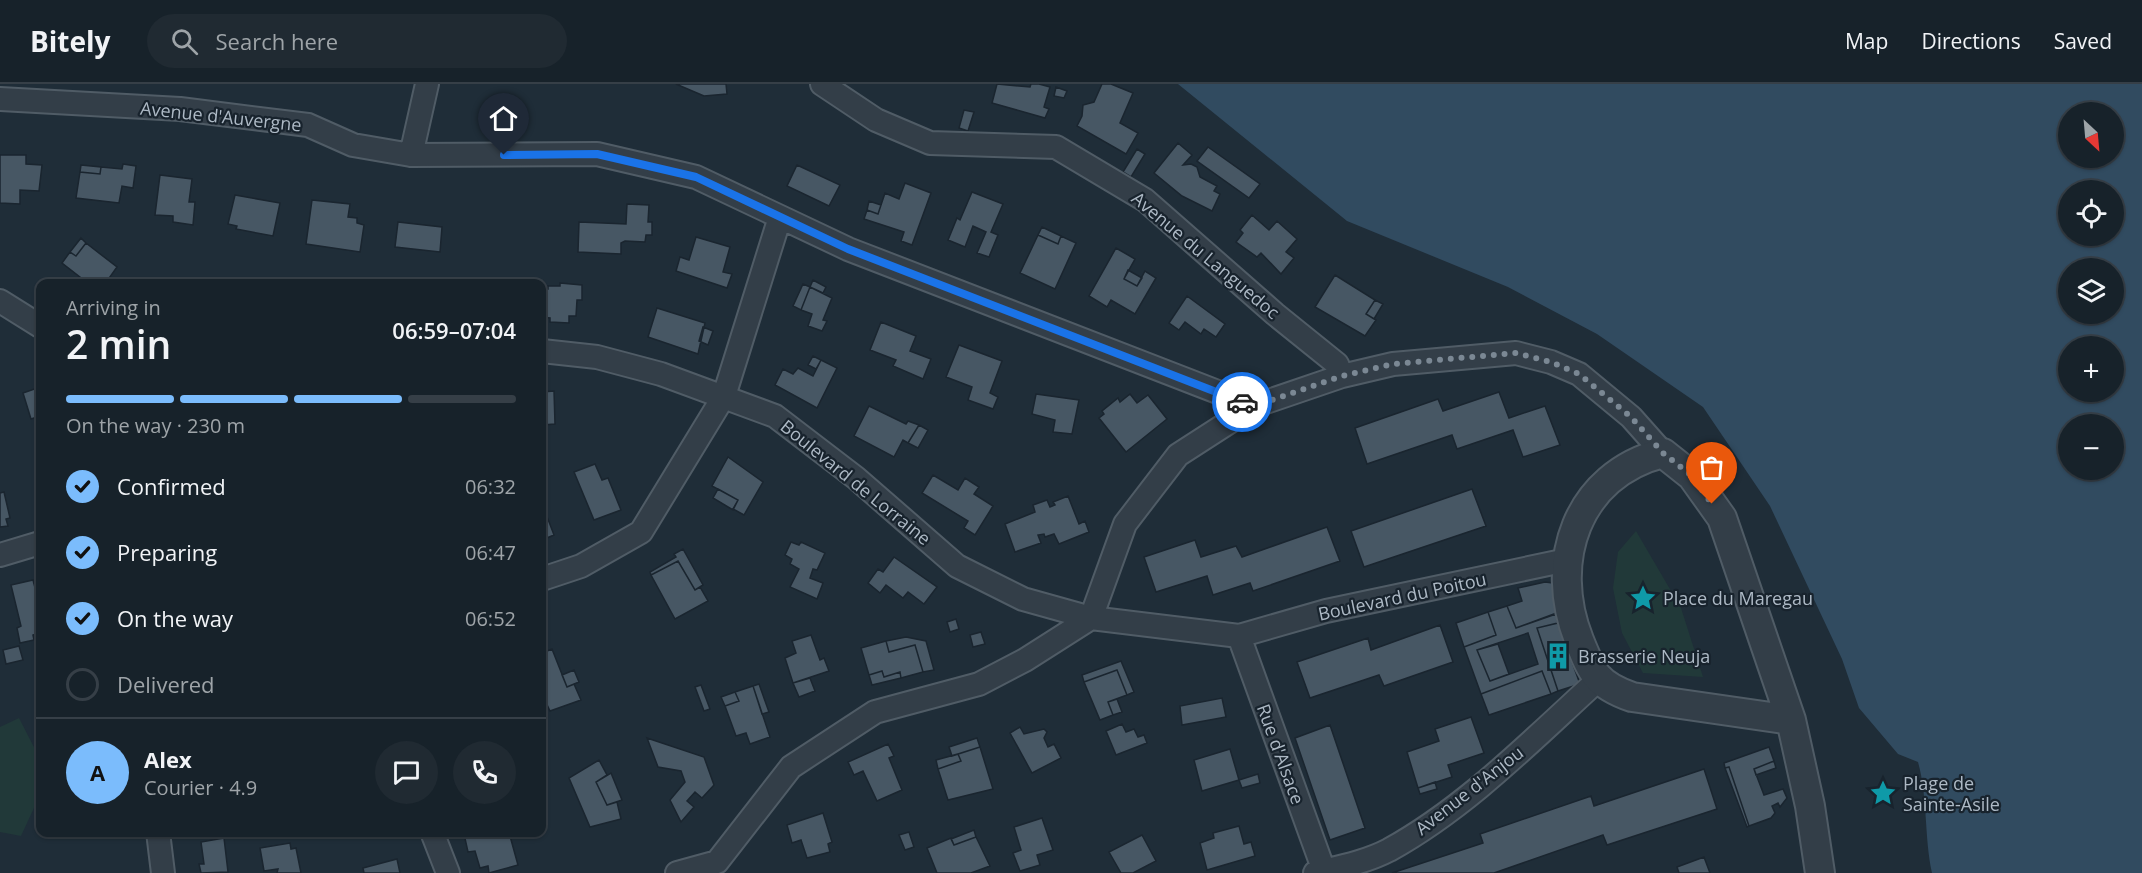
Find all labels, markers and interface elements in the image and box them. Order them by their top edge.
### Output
search box [147,14,567,68]
text: Bitely [30,22,111,60]
icon: search [168,25,201,58]
text: Search here [216,26,338,56]
text: Map [1845,27,1888,55]
text: Directions [1921,27,2021,55]
text: Saved [2054,27,2112,55]
pin [478,93,529,155]
street label: Avenue d'Auvergne [139,96,303,136]
icon: home [487,102,520,135]
north arrow [2058,102,2124,168]
map controls [2058,102,2124,480]
button: locate [2058,180,2124,246]
street label: Avenue du Languedoc [1127,186,1285,324]
button: layers [2058,258,2124,324]
text: Arriving in [66,294,161,321]
text: 06:59–07:04 [392,315,516,345]
text: 2 min [66,317,171,370]
button: + [2058,336,2124,402]
courier [1212,372,1272,432]
icon: car [1226,386,1259,419]
text: On the way · 230 m [66,412,245,439]
street label: Boulevard de Lorraine [776,414,936,550]
button: − [2058,414,2124,480]
pin [1686,442,1737,504]
icon: bag [1695,451,1728,484]
icon: check [66,470,99,503]
text: Confirmed [117,471,226,501]
text: 06:32 [465,473,516,500]
icon: check [66,536,99,569]
text: Preparing [117,537,217,567]
text: 06:47 [465,539,516,566]
street label: Boulevard du Poitou [1316,566,1488,626]
place icon: Place du Maregau [1628,583,1658,613]
place label: Place du Maregau [1663,586,1813,610]
icon: check [66,602,99,635]
text: On the way [117,603,233,633]
text: 06:52 [465,605,516,632]
building icon: Brasserie Neuja [1543,641,1573,671]
place label: Brasserie Neuja [1578,644,1710,668]
text: Delivered [117,669,215,699]
street label: Rue d'Alsace [1252,700,1310,808]
street label: Avenue d'Anjou [1410,740,1528,840]
button: chat [375,741,438,804]
button: phone [453,741,516,804]
text: Alex [144,744,192,774]
text: A [90,757,105,787]
place label: Plage de Sainte-Asile [1903,771,2000,816]
text: Courier · 4.9 [144,774,257,801]
place icon: Plage de Sainte-Asile [1868,778,1898,808]

